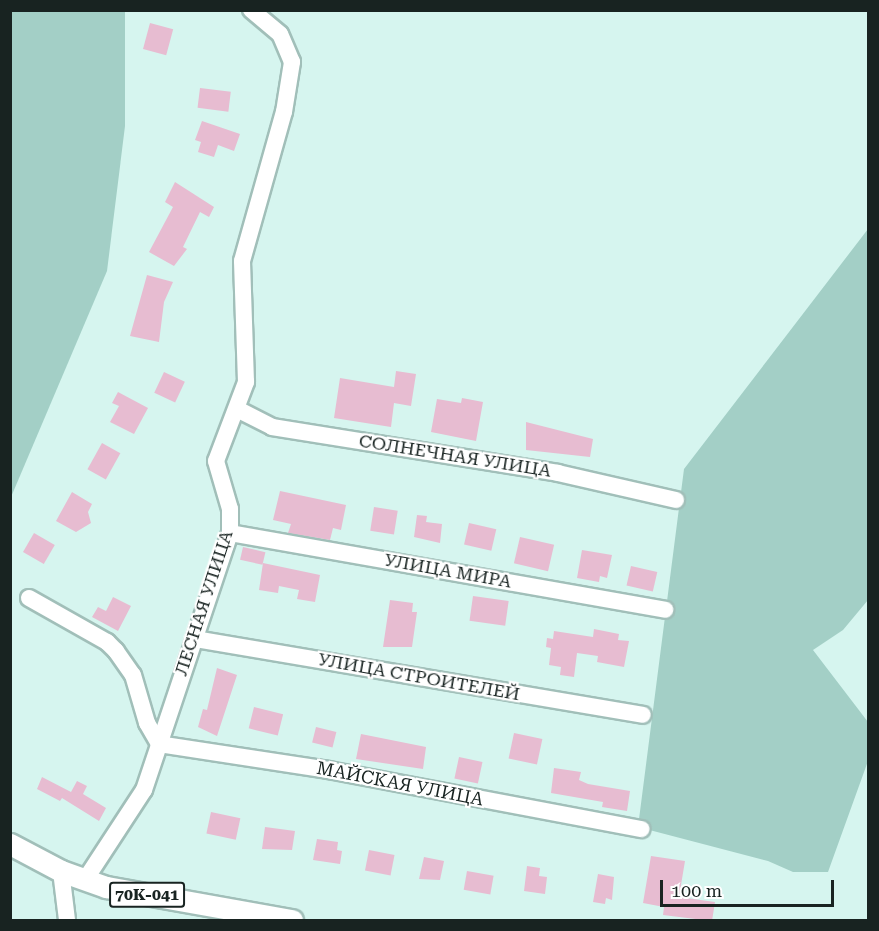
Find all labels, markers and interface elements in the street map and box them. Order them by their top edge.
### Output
street label: СОЛНЕЧНАЯ УЛИЦА [357,430,553,482]
street label: ЛЕСНАЯ УЛИЦА [170,528,238,678]
street label: УЛИЦА МИРА [383,549,513,593]
street label: УЛИЦА СТРОИТЕЛЕЙ [316,649,522,705]
street label: МАЙСКАЯ УЛИЦА [315,757,485,811]
scale bar [663,868,837,906]
text: 100 m [671,880,722,901]
road number: 70К-041 [108,882,186,908]

